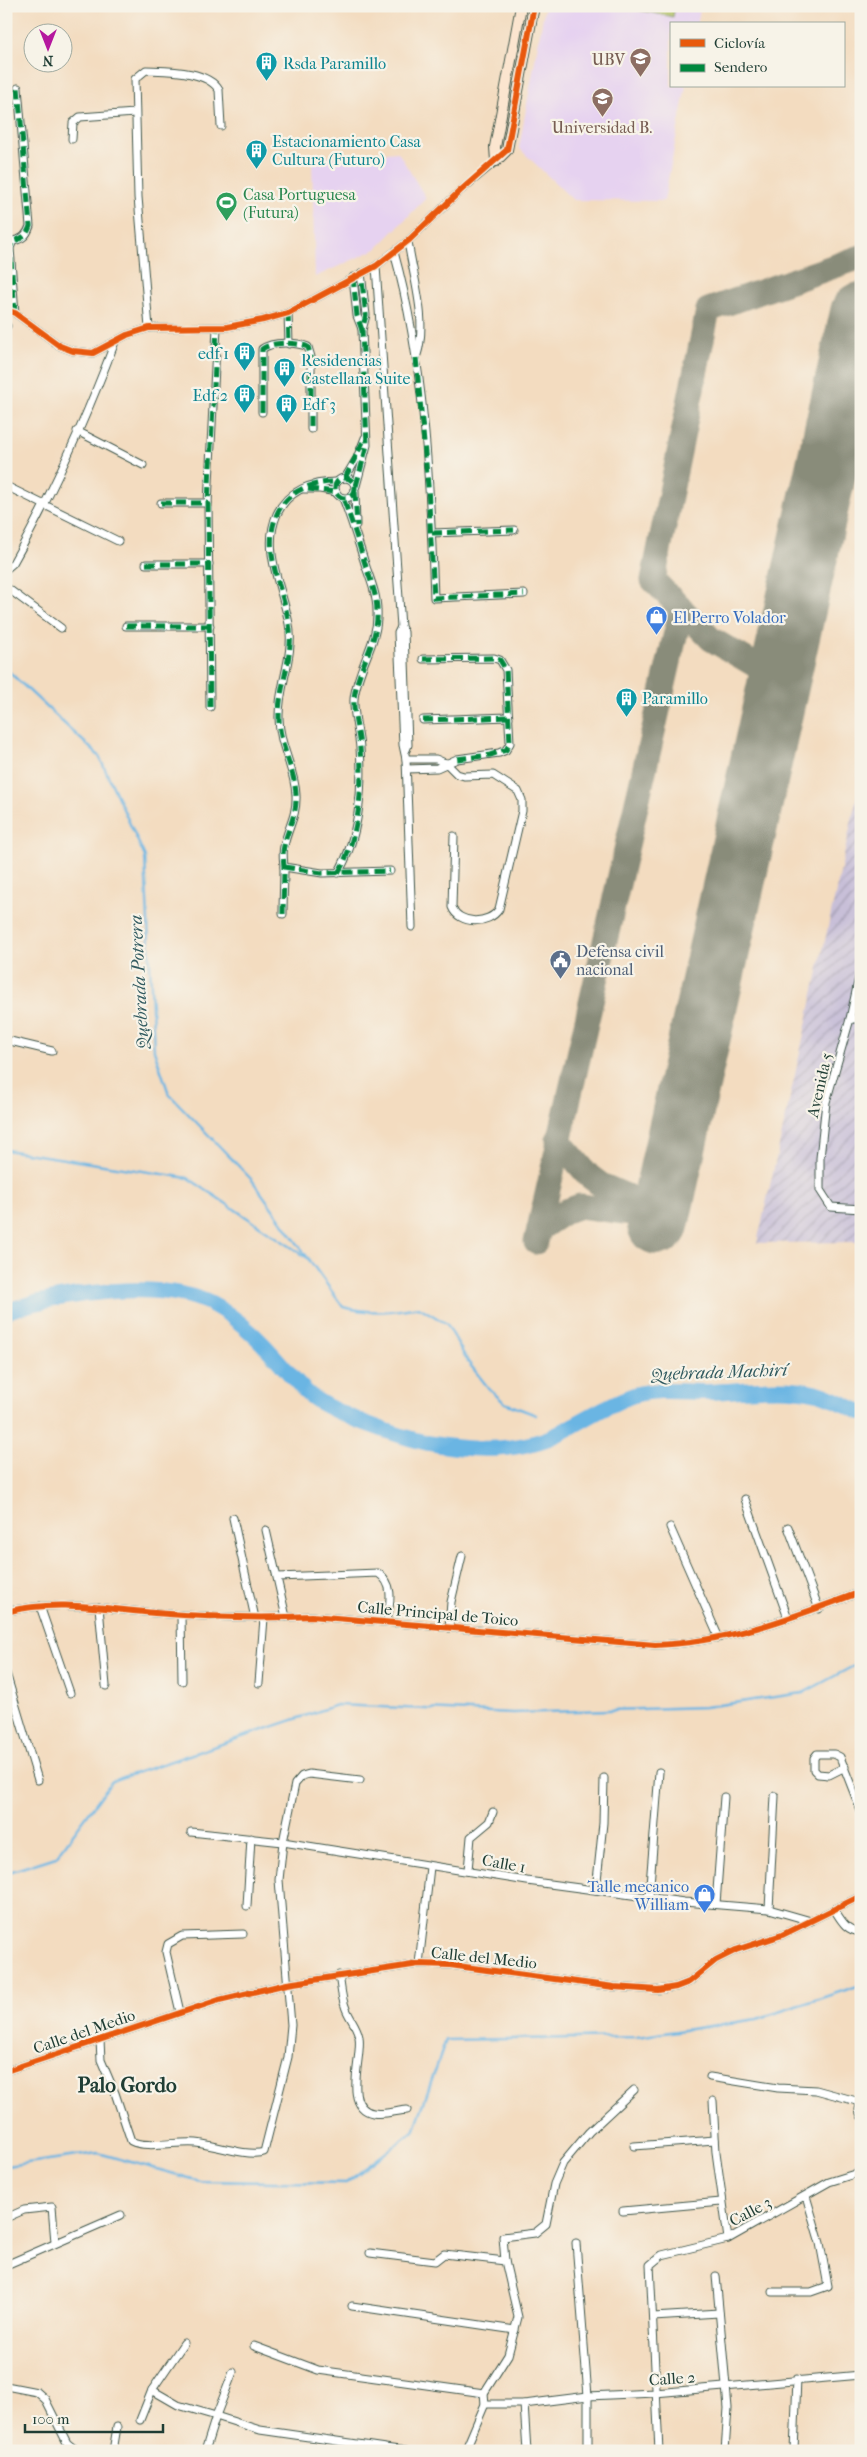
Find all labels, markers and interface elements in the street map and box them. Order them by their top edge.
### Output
north arrow [22,22,72,72]
legend [670,22,844,88]
text: Ciclovía [714,34,766,52]
school or university icon: UBV [629,47,653,78]
place label: UBV [592,50,626,69]
building icon: Rsda Paramillo [255,51,279,82]
text: N [42,52,53,69]
place label: Rsda Paramillo [283,54,386,73]
text: Sendero [714,58,768,76]
school or university icon: Universidad B. [590,86,614,117]
place label: Universidad B. [552,118,652,137]
place label: Estacionamiento Casa Cultura (Futuro) [272,132,421,169]
building icon: Estacionamiento Casa Cultura (Futuro) [244,138,268,169]
place label: Casa Portuguesa (Futura) [243,185,356,222]
sports icon: Casa Portuguesa (Futura) [215,191,239,222]
building icon: edf 1 [233,341,257,372]
place label: edf 1 [198,344,229,363]
place label: Residencias Castellana Suite [301,351,411,388]
building icon: Residencias Castellana Suite [273,357,297,388]
building icon: Edf 2 [232,383,256,414]
place label: Edf 2 [193,386,228,405]
building icon: Edf 3 [274,392,298,423]
place label: Edf 3 [302,395,336,414]
shop icon: El Perro Volador [645,605,669,636]
place label: El Perro Volador [673,608,786,627]
building icon: Paramillo [614,686,638,717]
place label: Paramillo [642,689,708,708]
water label: Quebrada Potrera [126,914,154,1050]
place label: Defensa civil nacional [576,942,664,979]
public building icon: Defensa civil nacional [548,948,572,979]
street label: Avenida 5 [803,1051,836,1120]
water label: Quebrada Machirí [649,1359,791,1385]
street label: Calle Principal de Toico [357,1597,519,1630]
street label: Calle 1 [481,1850,527,1877]
place label: Talle mecanico William [587,1877,690,1914]
shop icon: Talle mecanico William [693,1883,717,1914]
street label: Calle del Medio [430,1942,538,1973]
street label: Calle del Medio [31,2005,138,2058]
district label: Palo Gordo [77,2073,177,2097]
street label: Calle 3 [726,2193,774,2230]
street label: Calle 2 [648,2367,696,2390]
scale bar [25,2402,162,2434]
text: 100 m [32,2410,70,2428]

